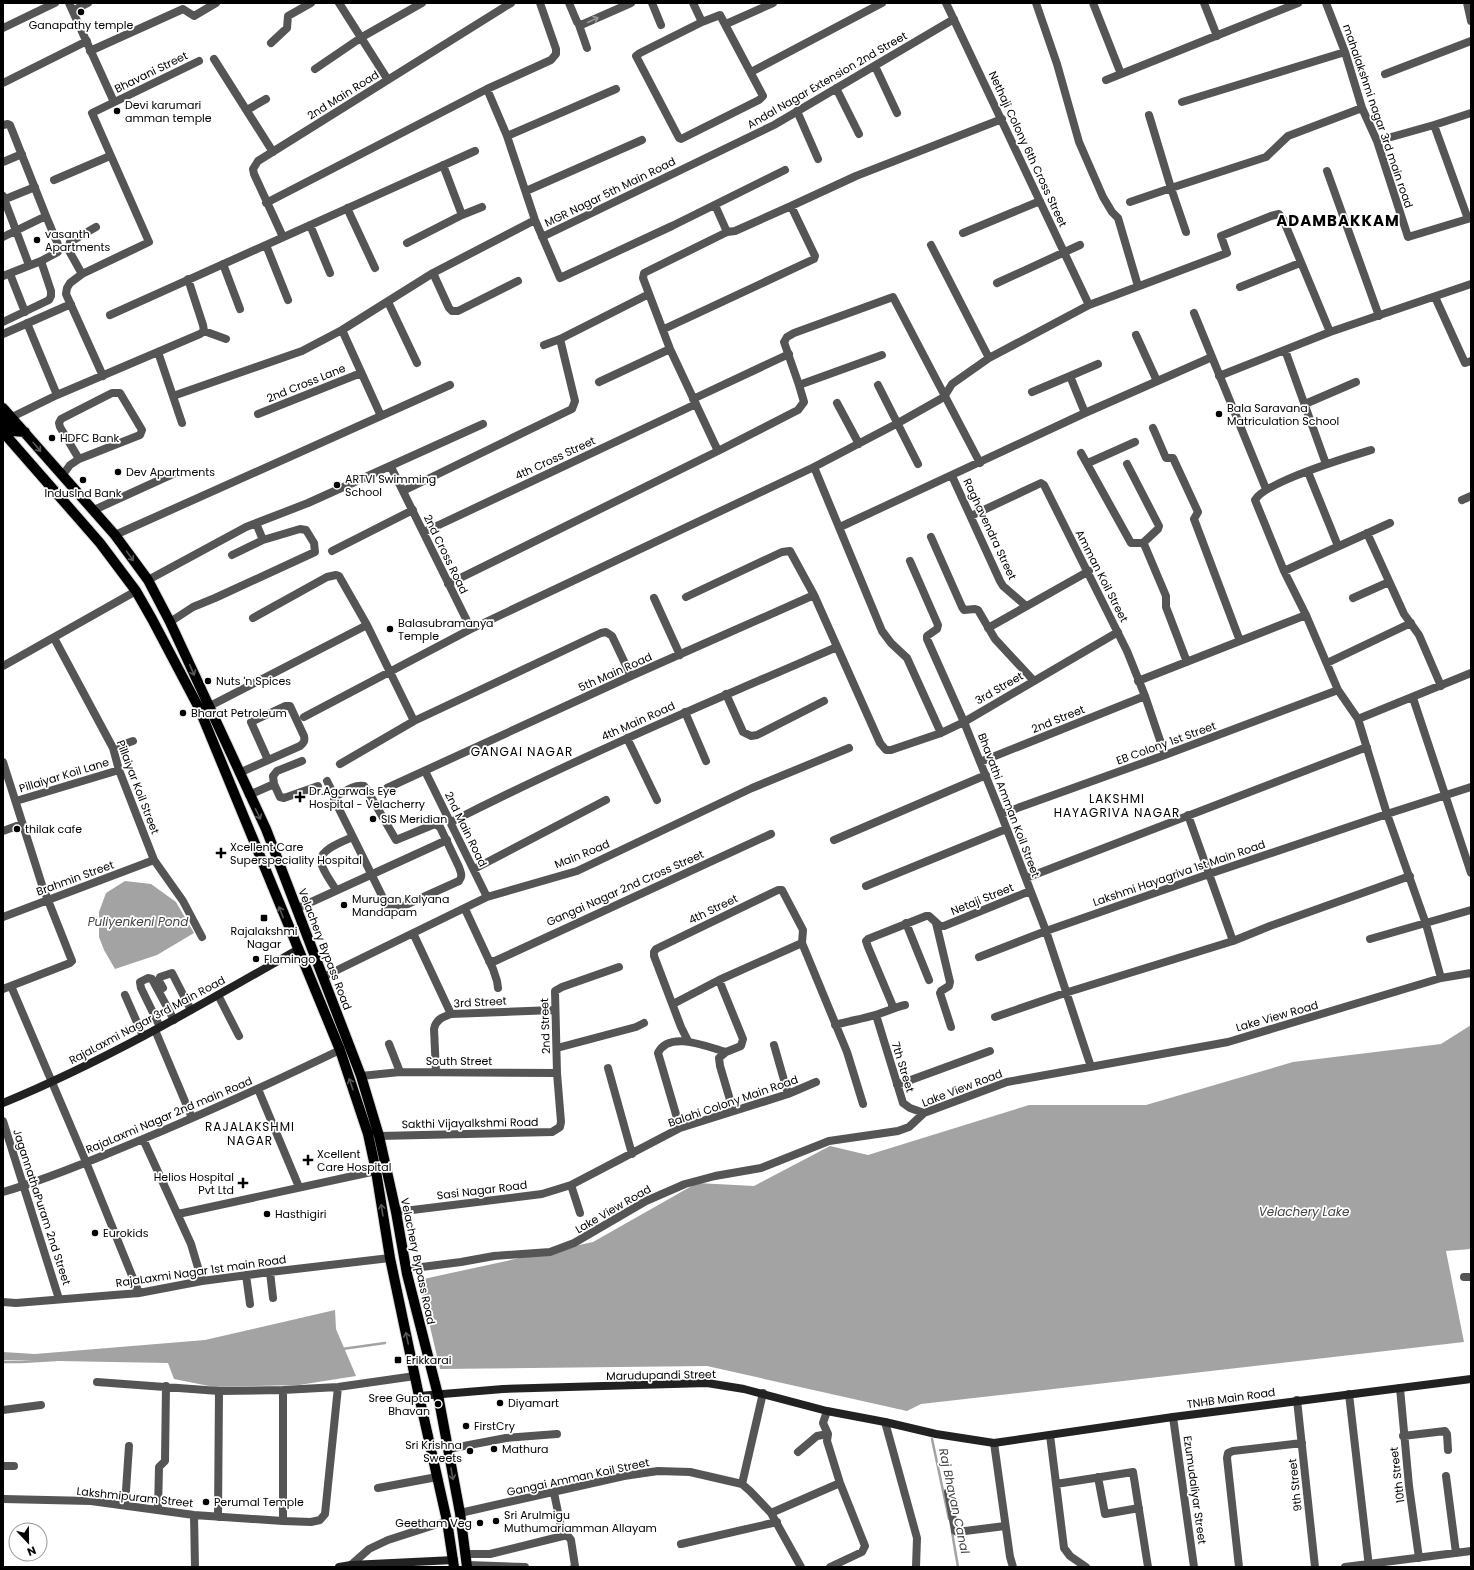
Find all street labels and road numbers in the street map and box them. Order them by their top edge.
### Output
street label: mahalakshmi nagar 3rd main road [1339,22,1417,210]
street label: Andal Nagar Extension 2nd Street [744,28,910,132]
street label: Bhavani Street [112,47,190,97]
street label: 2nd Main Road [304,67,382,123]
street label: Nethaji Colony 6th Cross Street [985,69,1071,229]
street label: MGR Nagar 5th Main Road [542,153,678,231]
street label: 2nd Cross Lane [264,360,348,406]
street label: 4th Cross Street [512,432,598,484]
street label: Raghavendra Street [959,476,1021,582]
street label: 2nd Cross Road [420,512,472,596]
street label: Amman Koil Street [1072,527,1132,625]
street label: 5th Main Road [576,649,654,695]
street label: 3rd Street [972,668,1026,708]
street label: 4th Main Road [599,698,677,744]
street label: 2nd Street [1029,701,1087,737]
street label: EB Colony 1st Street [1114,717,1218,769]
street label: Bhavathi Amman Koil Street [974,731,1044,879]
street label: Pillaiyar Koil Street [113,738,163,836]
street label: Pillaiyar Koil Lane [17,754,111,796]
street label: 2nd Main Road [441,789,491,869]
street label: Main Road [552,836,612,872]
street label: Lakshmi Hayagriva 1st Main Road [1091,836,1267,910]
street label: Gangai Nagar 2nd Cross Street [544,846,706,930]
street label: Brahmin Street [34,857,116,899]
street label: Netaji Street [948,879,1016,919]
street label: Velachery Bypass Road [294,886,356,1012]
street label: 4th Street [686,890,740,928]
street label: RajaLaxmi Nagar 3rd Main Road [66,972,228,1068]
street label: 3rd Street [453,993,507,1011]
street label: Lake View Road [1234,997,1320,1035]
street label: 2nd Street [536,998,554,1054]
street label: 7th Street [888,1040,918,1094]
street label: South Street [426,1053,492,1069]
street label: Lake View Road [919,1065,1005,1111]
street label: Balahi Colony Main Road [666,1071,800,1131]
street label: RajaLaxmi Nagar 2nd main Road [83,1073,255,1157]
street label: Sakthi Vijayalkshmi Road [401,1114,539,1132]
street label: JagannathaPuram 2nd Street [9,1127,75,1287]
street label: Sasi Nagar Road [436,1177,528,1203]
street label: Lake View Road [572,1181,654,1237]
street label: Velachery Bypass Road [397,1196,439,1326]
street label: RajaLaxmi Nagar 1st main Road [115,1251,287,1291]
street label: Marudupandi Street [606,1366,716,1384]
street label: TNHB Main Road [1186,1384,1276,1412]
street label: Ezumudaliyar Street [1179,1435,1211,1545]
street label: 10th Street [1386,1446,1408,1504]
street label: Gangai Amman Koil Street [505,1454,651,1500]
street label: 9th Street [1284,1458,1306,1512]
street label: Lakshmipuram Street [76,1483,194,1511]

